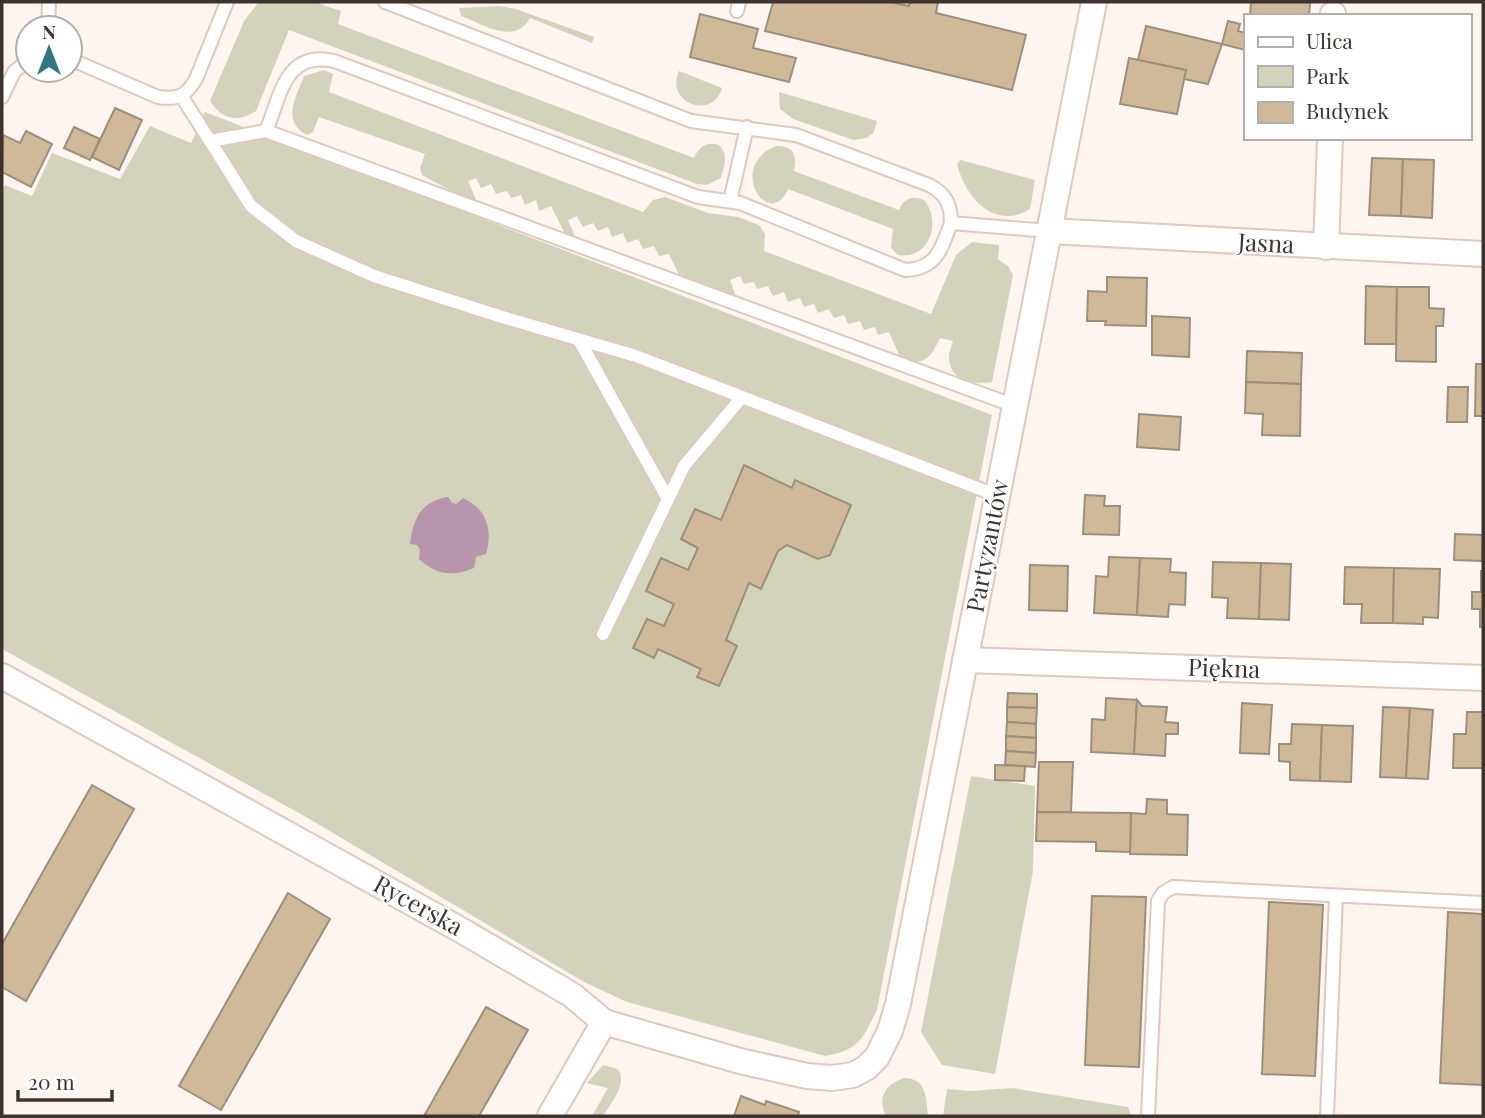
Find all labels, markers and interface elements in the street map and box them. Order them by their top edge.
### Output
north arrow [14,14,84,84]
legend [1244,14,1471,140]
text: N [42,18,56,44]
text: Ulica [1306,26,1353,54]
text: Park [1306,61,1350,89]
text: Budynek [1306,96,1389,124]
street label: Jasna [1236,224,1295,259]
street label: Partyzantów [957,476,1015,615]
street label: Piękna [1187,650,1261,684]
street label: Rycerska [369,867,469,942]
scale bar [18,1058,112,1102]
text: 20 m [28,1067,75,1095]

